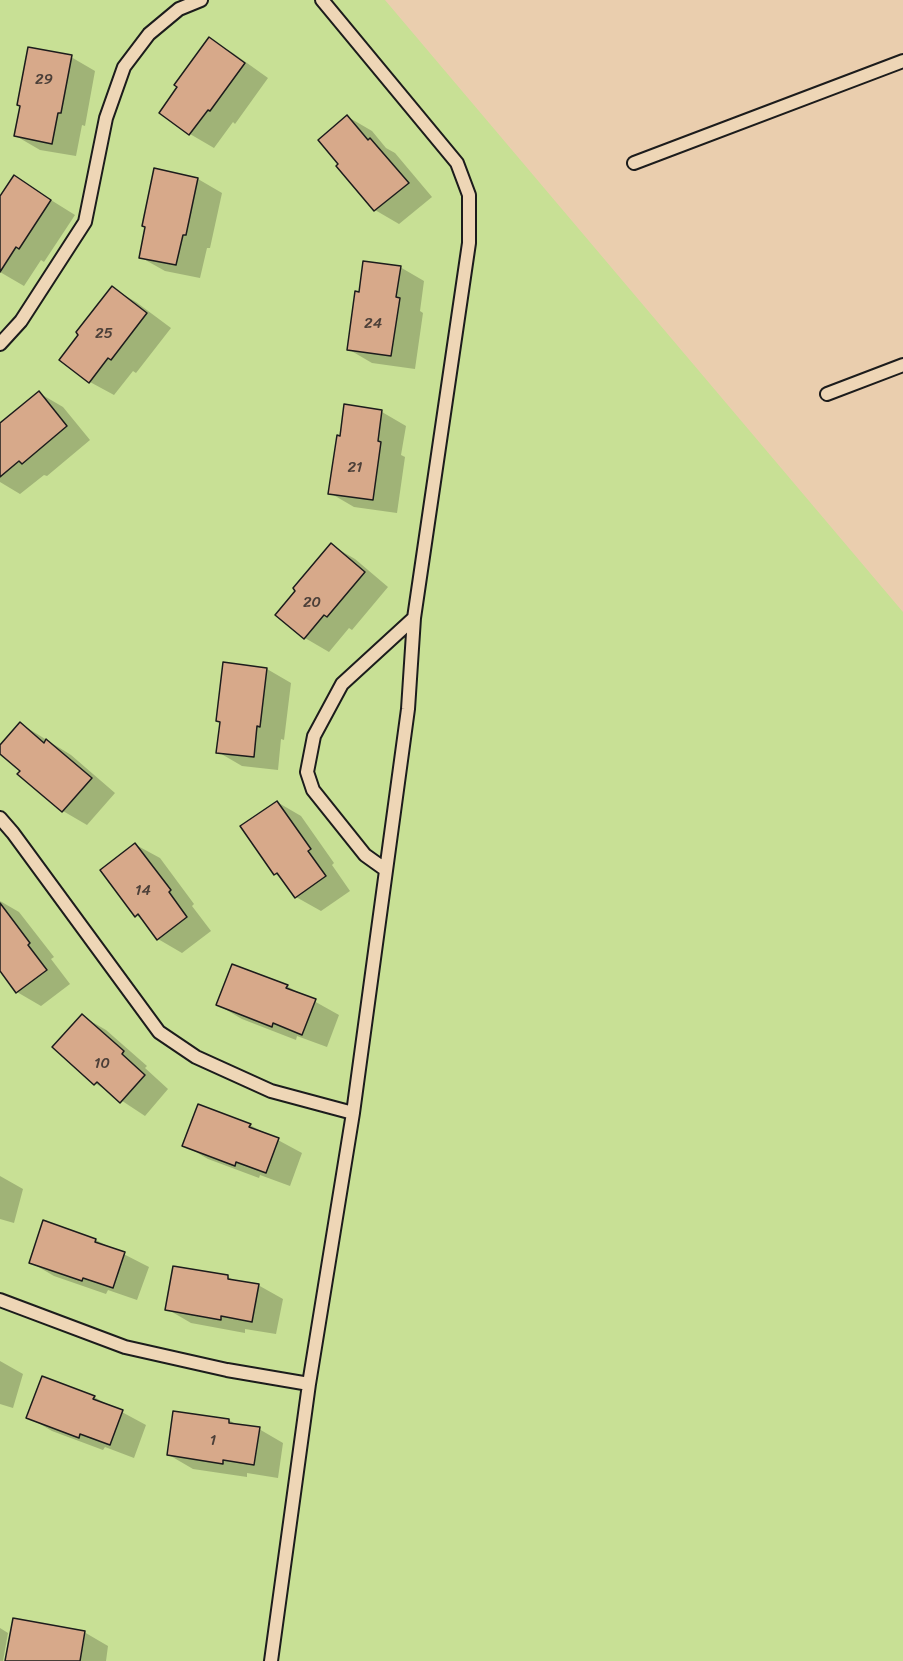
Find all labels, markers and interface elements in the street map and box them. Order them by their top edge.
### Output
house number: 29 [35,71,53,89]
house number: 24 [364,315,382,333]
house number: 25 [95,325,113,343]
house number: 21 [347,459,363,477]
house number: 20 [303,594,321,612]
house number: 14 [135,882,151,900]
house number: 10 [94,1055,110,1073]
house number: 1 [210,1432,216,1450]

